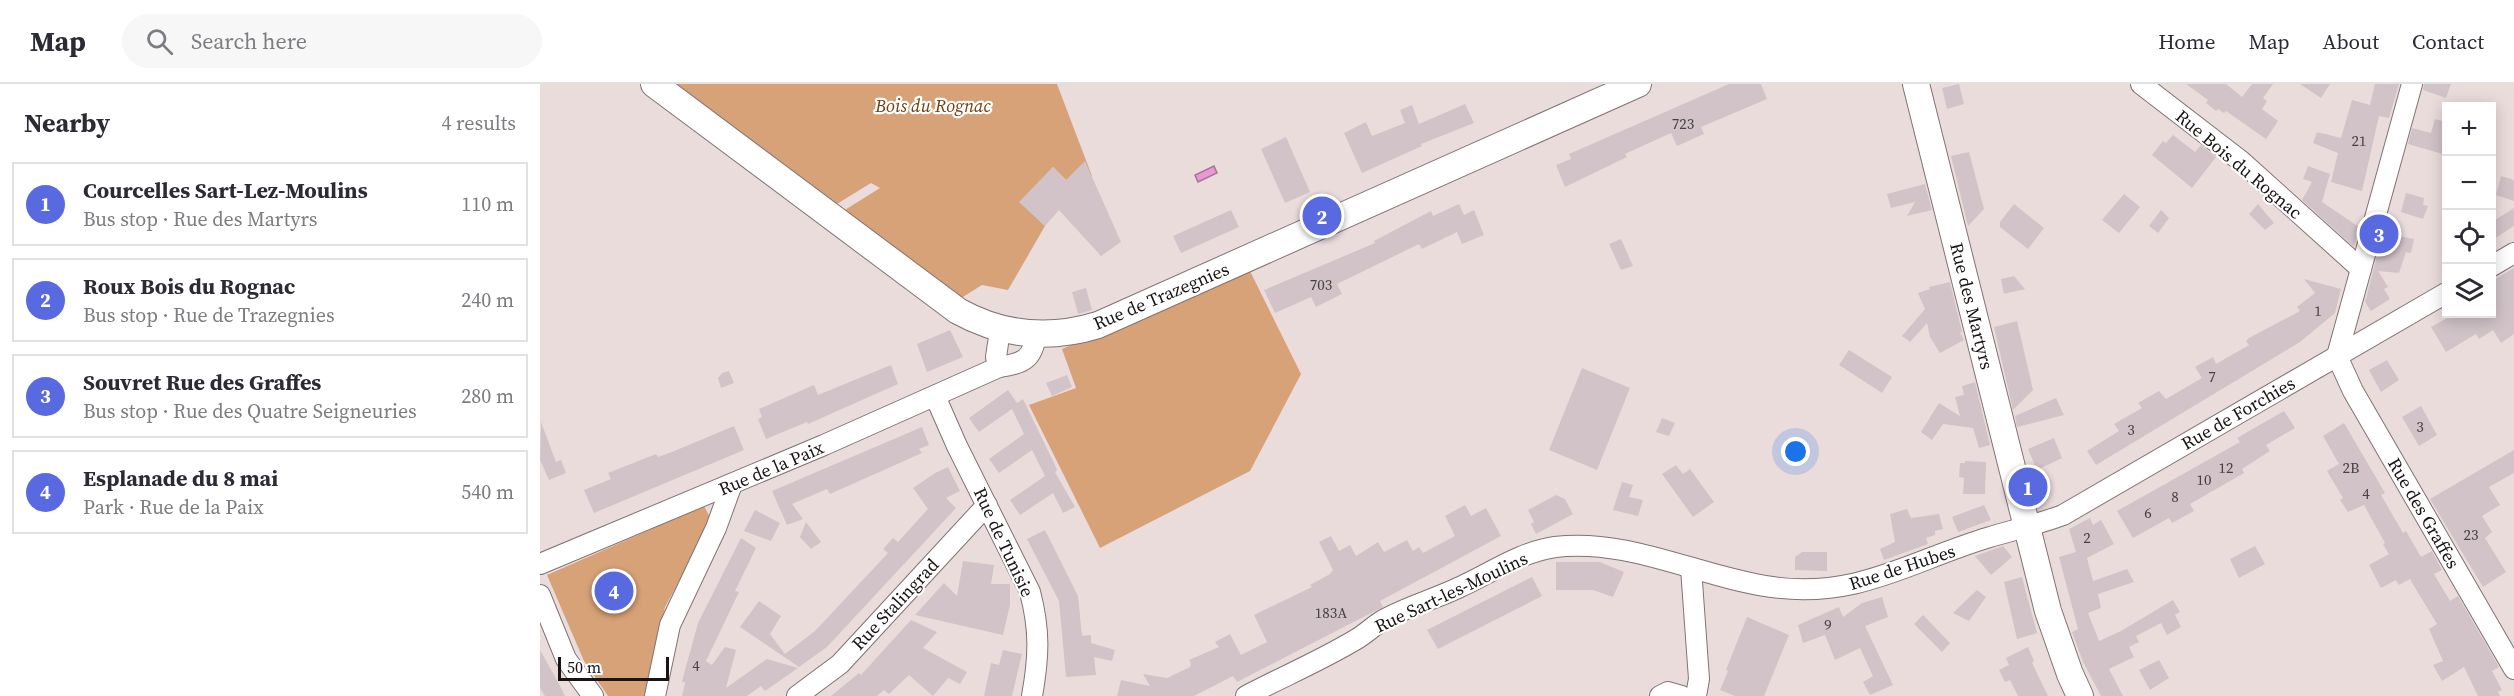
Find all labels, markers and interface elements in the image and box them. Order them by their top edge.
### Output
search box [122,14,542,68]
text: Map [30,22,86,60]
icon: search [143,25,176,58]
text: Search here [191,26,307,56]
text: Home [2158,27,2216,56]
text: Map [2249,27,2290,56]
text: About [2323,27,2379,56]
text: Contact [2412,27,2484,56]
park label: Bois du Rognac [874,93,991,118]
map controls [2442,102,2496,318]
button: + [2442,102,2496,156]
street label: Rue Bois du Rognac [2170,104,2308,225]
text: Nearby [24,105,110,141]
text: 4 results [441,109,516,137]
house number: 723 [1672,113,1694,134]
house number: 21 [2351,130,2367,151]
button: − [2442,156,2496,210]
text: Courcelles Sart-Lez-Moulins [83,175,368,205]
text: 1 [40,190,51,218]
text: 110 m [461,190,514,218]
pin: 2 [1302,194,1342,238]
text: Bus stop · Rue des Martyrs [83,205,317,233]
button: locate [2442,210,2496,264]
pin: 3 [2360,212,2398,256]
street label: Rue des Martyrs [1944,240,2000,372]
street label: Rue de Trazegnies [1089,256,1233,336]
button: layers [2442,264,2496,318]
text: Roux Bois du Rognac [83,271,295,301]
house number: 703 [1310,274,1332,295]
text: 2 [40,286,51,314]
text: 240 m [461,286,514,314]
house number: 1 [2314,300,2322,321]
text: Bus stop · Rue de Trazegnies [83,301,335,329]
house number: 7 [2208,366,2216,387]
text: Souvret Rue des Graffes [83,367,321,397]
street label: Rue de Forchies [2177,370,2300,456]
text: 3 [40,382,51,410]
text: 280 m [461,382,514,410]
text: Bus stop · Rue des Quatre Seigneuries [83,397,417,425]
house number: 3 [2416,416,2424,437]
house number: 3 [2127,419,2135,440]
street label: Rue de la Paix [715,434,828,501]
your location [1781,437,1810,466]
street label: Rue des Graffes [2382,453,2466,573]
house number: 12 [2218,457,2234,478]
house number: 2B [2343,457,2359,478]
text: Esplanade du 8 mai [83,463,278,493]
pin: 1 [2008,464,2048,510]
house number: 10 [2196,469,2212,490]
text: 4 [40,478,51,506]
text: 540 m [461,478,514,506]
street label: Rue de Tunisie [968,483,1040,601]
house number: 4 [2362,483,2370,504]
house number: 8 [2171,486,2179,507]
text: Park · Rue de la Paix [83,493,264,521]
house number: 6 [2144,502,2152,523]
house number: 23 [2463,524,2479,545]
house number: 2 [2083,527,2091,548]
street label: Rue de Hubes [1846,538,1959,596]
street label: Rue Sart-les-Moulins [1370,545,1532,638]
street label: Rue Stalingrad [846,553,944,655]
pin: 4 [594,568,634,614]
house number: 183A [1315,602,1347,623]
house number: 9 [1824,614,1832,635]
scale bar [558,654,669,682]
house number: 4 [692,655,700,676]
text: 50 m [567,656,601,678]

